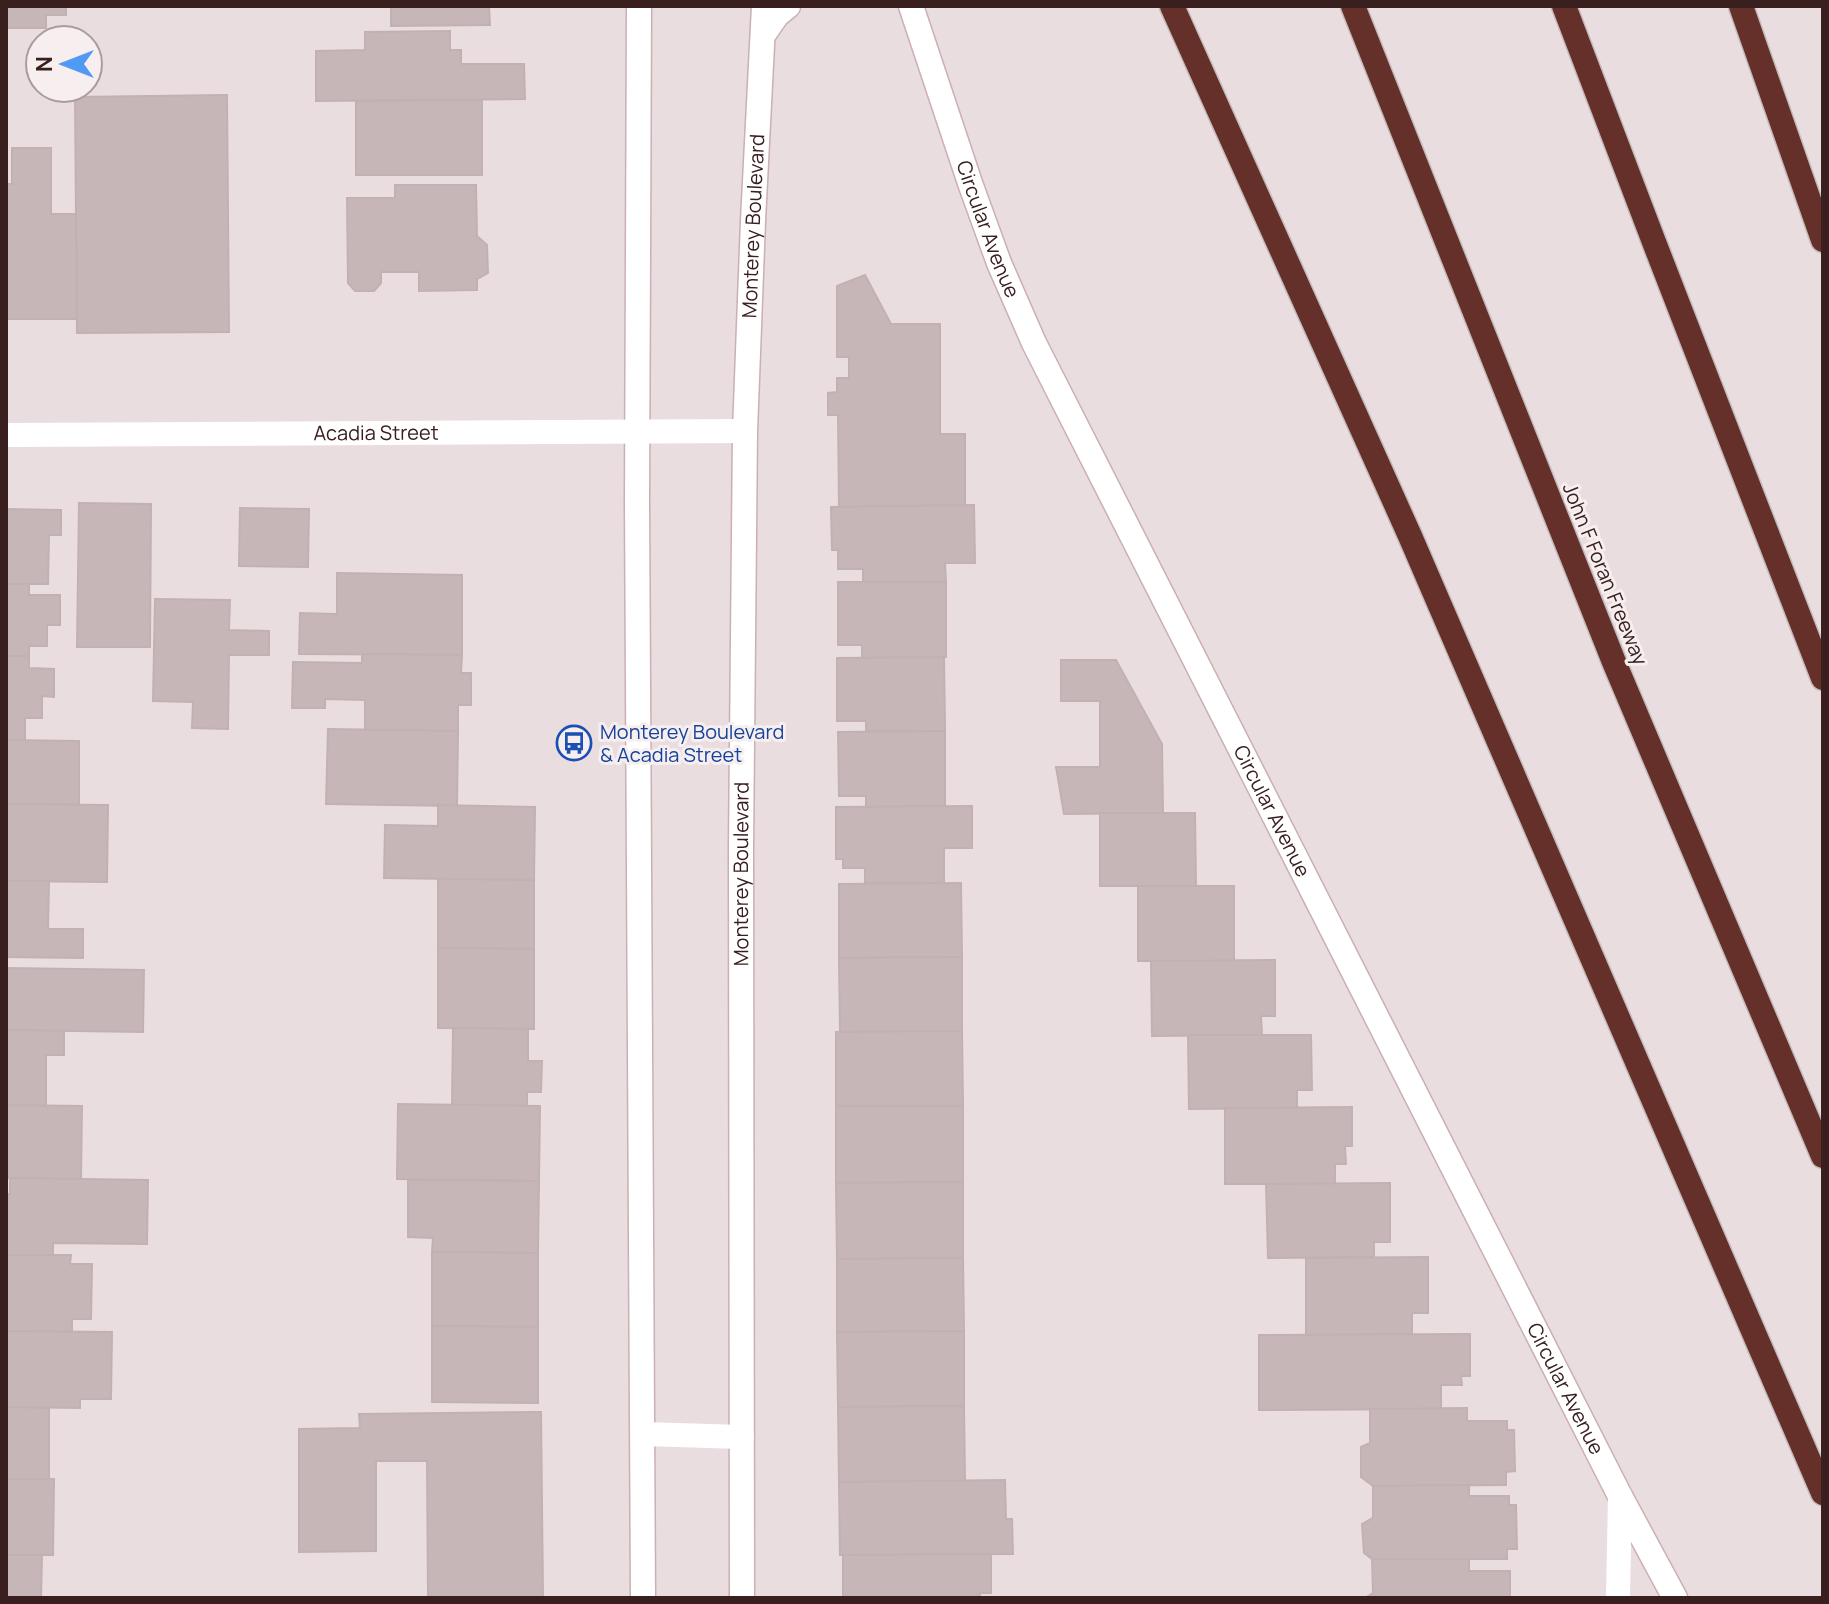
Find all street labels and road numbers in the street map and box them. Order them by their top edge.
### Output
street label: Monterey Boulevard [735,133,770,319]
street label: Circular Avenue [950,157,1026,302]
street label: Acadia Street [313,419,439,446]
street label: John F Foran Freeway [1557,479,1655,669]
street label: Circular Avenue [1228,740,1317,881]
street label: Monterey Boulevard [727,782,755,966]
street label: Circular Avenue [1521,1318,1611,1459]

